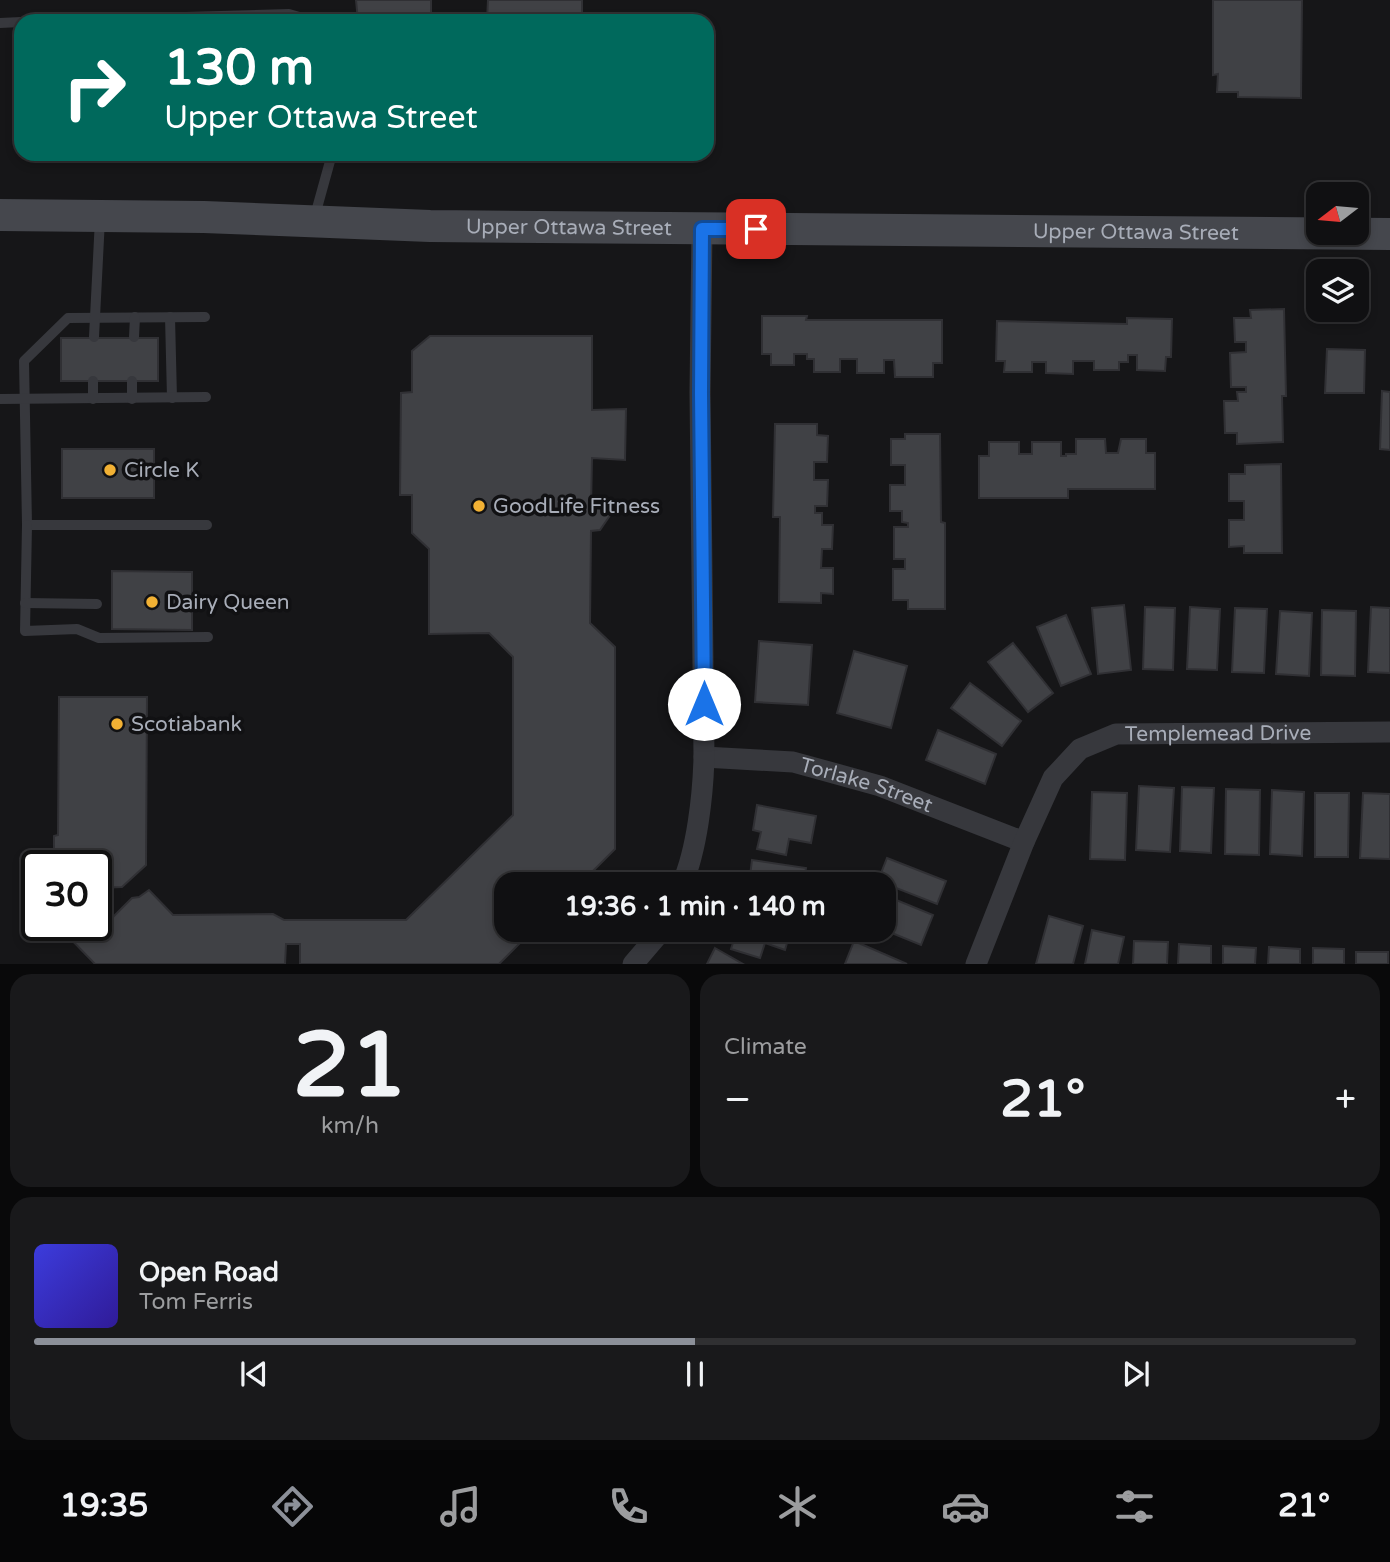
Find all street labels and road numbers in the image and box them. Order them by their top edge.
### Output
street label: Upper Ottawa Street [466,214,672,241]
street label: Upper Ottawa Street [1033,219,1239,245]
street label: Templemead Drive [1125,720,1311,746]
street label: Torlake Street [797,752,936,818]

